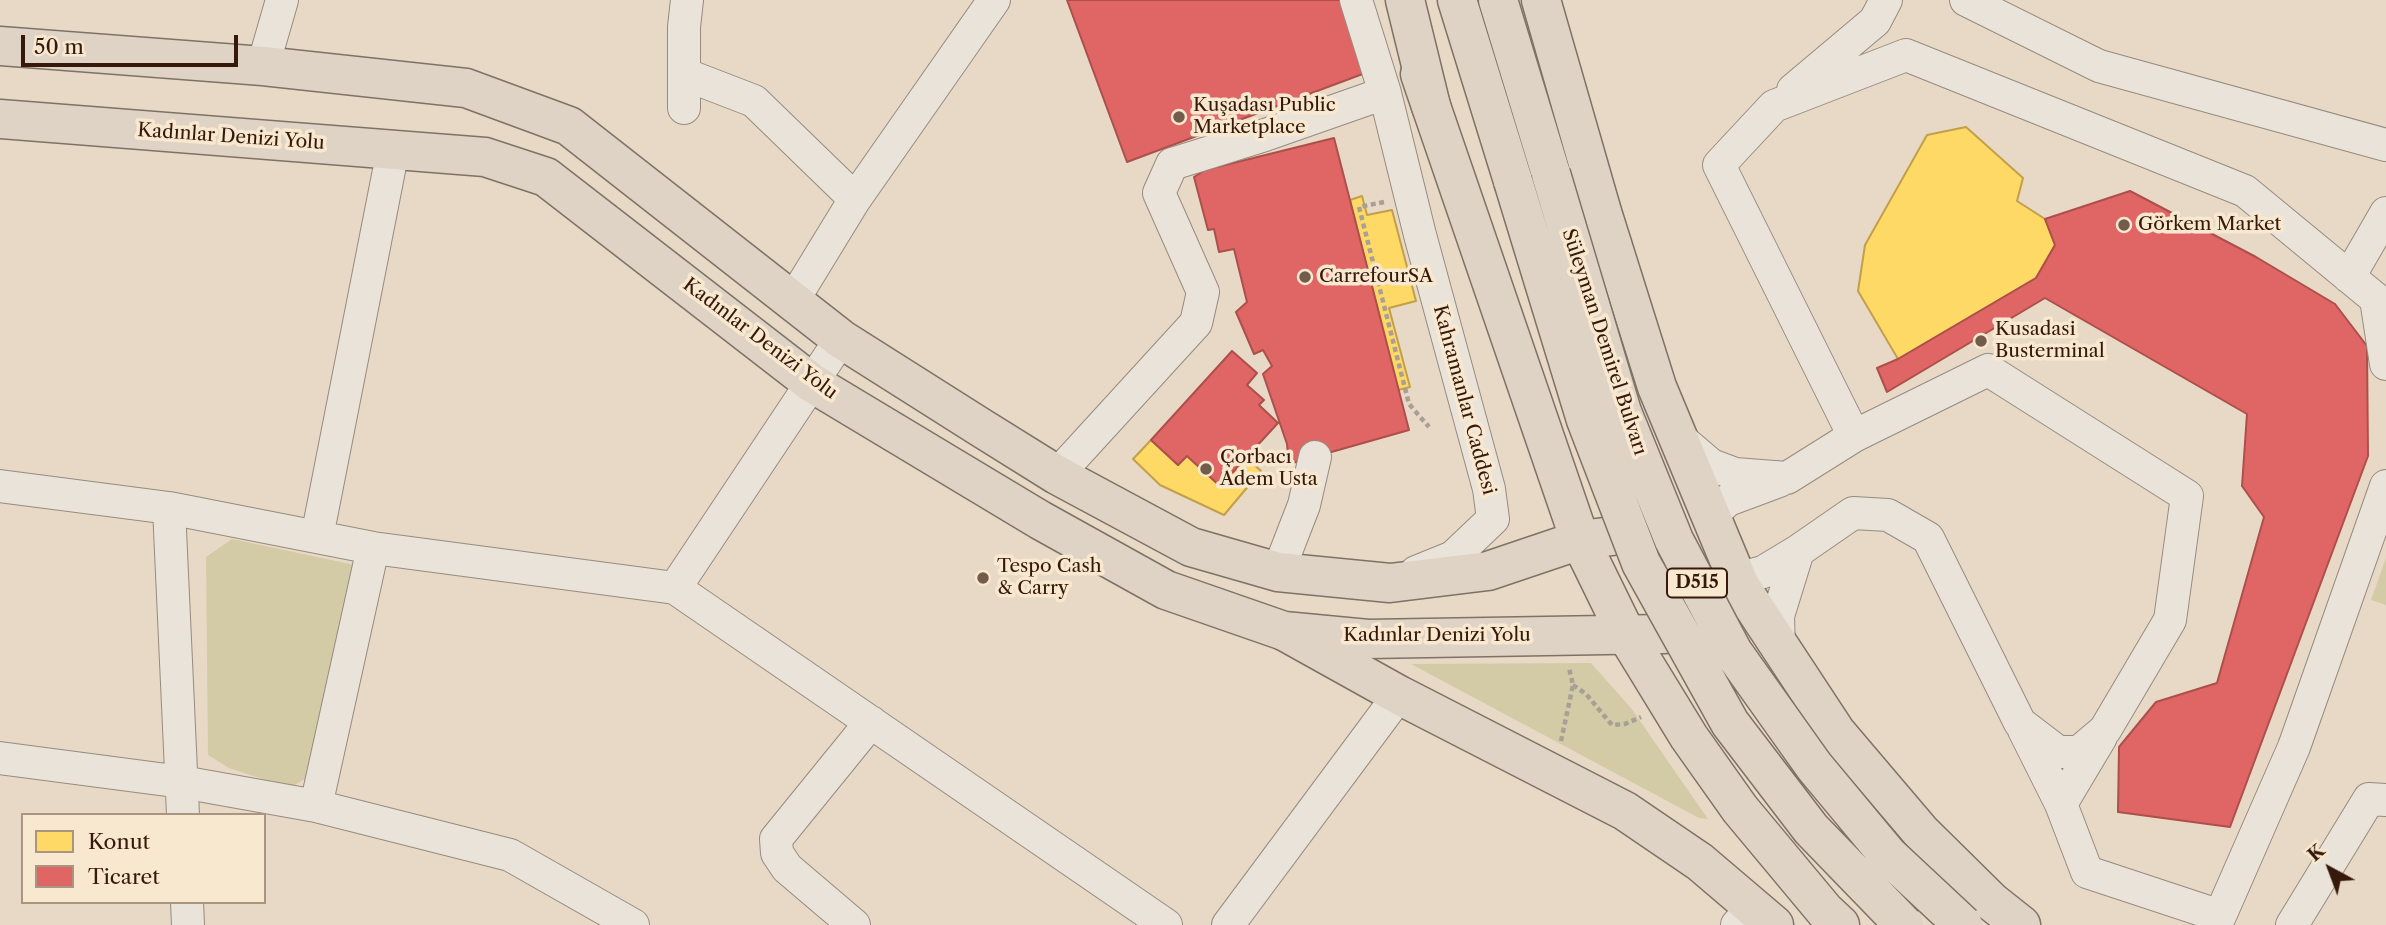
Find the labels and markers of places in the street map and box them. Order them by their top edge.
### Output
place label: Kuşadası Public Marketplace [1193,95,1336,139]
marker: Kuşadası Public Marketplace [1171,109,1187,125]
place label: Görkem Market [2138,214,2281,236]
marker: Görkem Market [2116,217,2132,233]
place label: CarrefourSA [1319,266,1433,288]
marker: CarrefourSA [1297,269,1313,285]
place label: Kusadasi Busterminal [1995,319,2105,363]
marker: Kusadasi Busterminal [1973,333,1989,349]
place label: Çorbacı Adem Usta [1220,447,1318,491]
marker: Çorbacı Adem Usta [1198,461,1214,477]
place label: Tespo Cash & Carry [997,556,1102,600]
marker: Tespo Cash & Carry [975,570,991,586]

